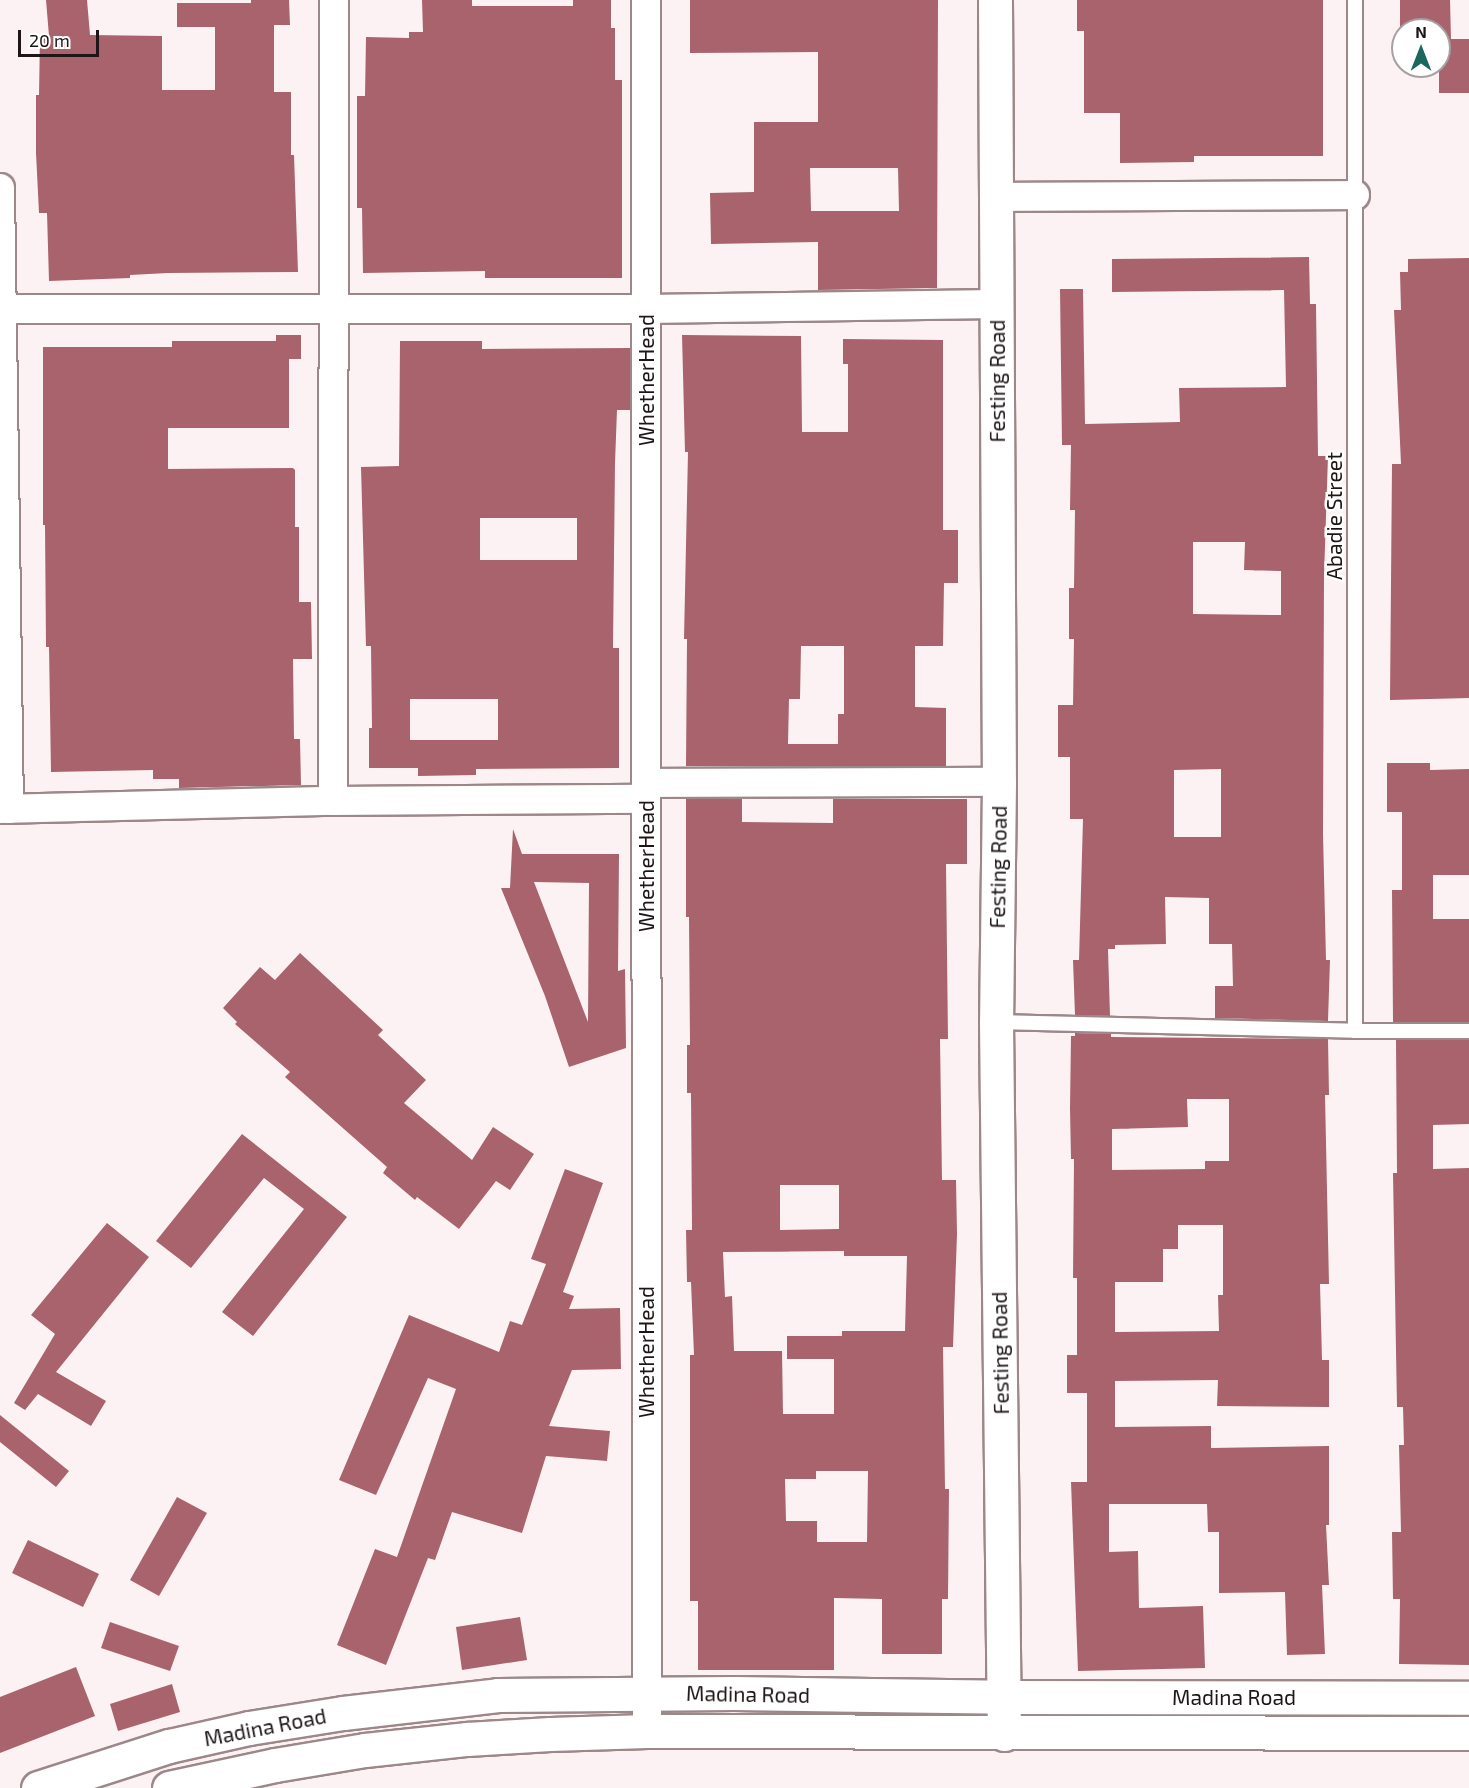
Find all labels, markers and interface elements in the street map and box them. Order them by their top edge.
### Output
scale bar [21,18,102,56]
north arrow [1391,18,1451,78]
text: N [1415,22,1427,41]
text: 20 m [29,29,70,51]
street label: WhetherHead [633,314,659,446]
street label: Festing Road [984,319,1010,443]
street label: Abadie Street [1321,452,1347,580]
street label: WhetherHead [633,800,659,932]
street label: Festing Road [984,805,1012,929]
street label: WhetherHead [633,1286,659,1418]
street label: Festing Road [986,1291,1014,1415]
street label: Madina Road [686,1680,810,1708]
street label: Madina Road [1172,1684,1296,1710]
street label: Madina Road [202,1703,328,1751]

